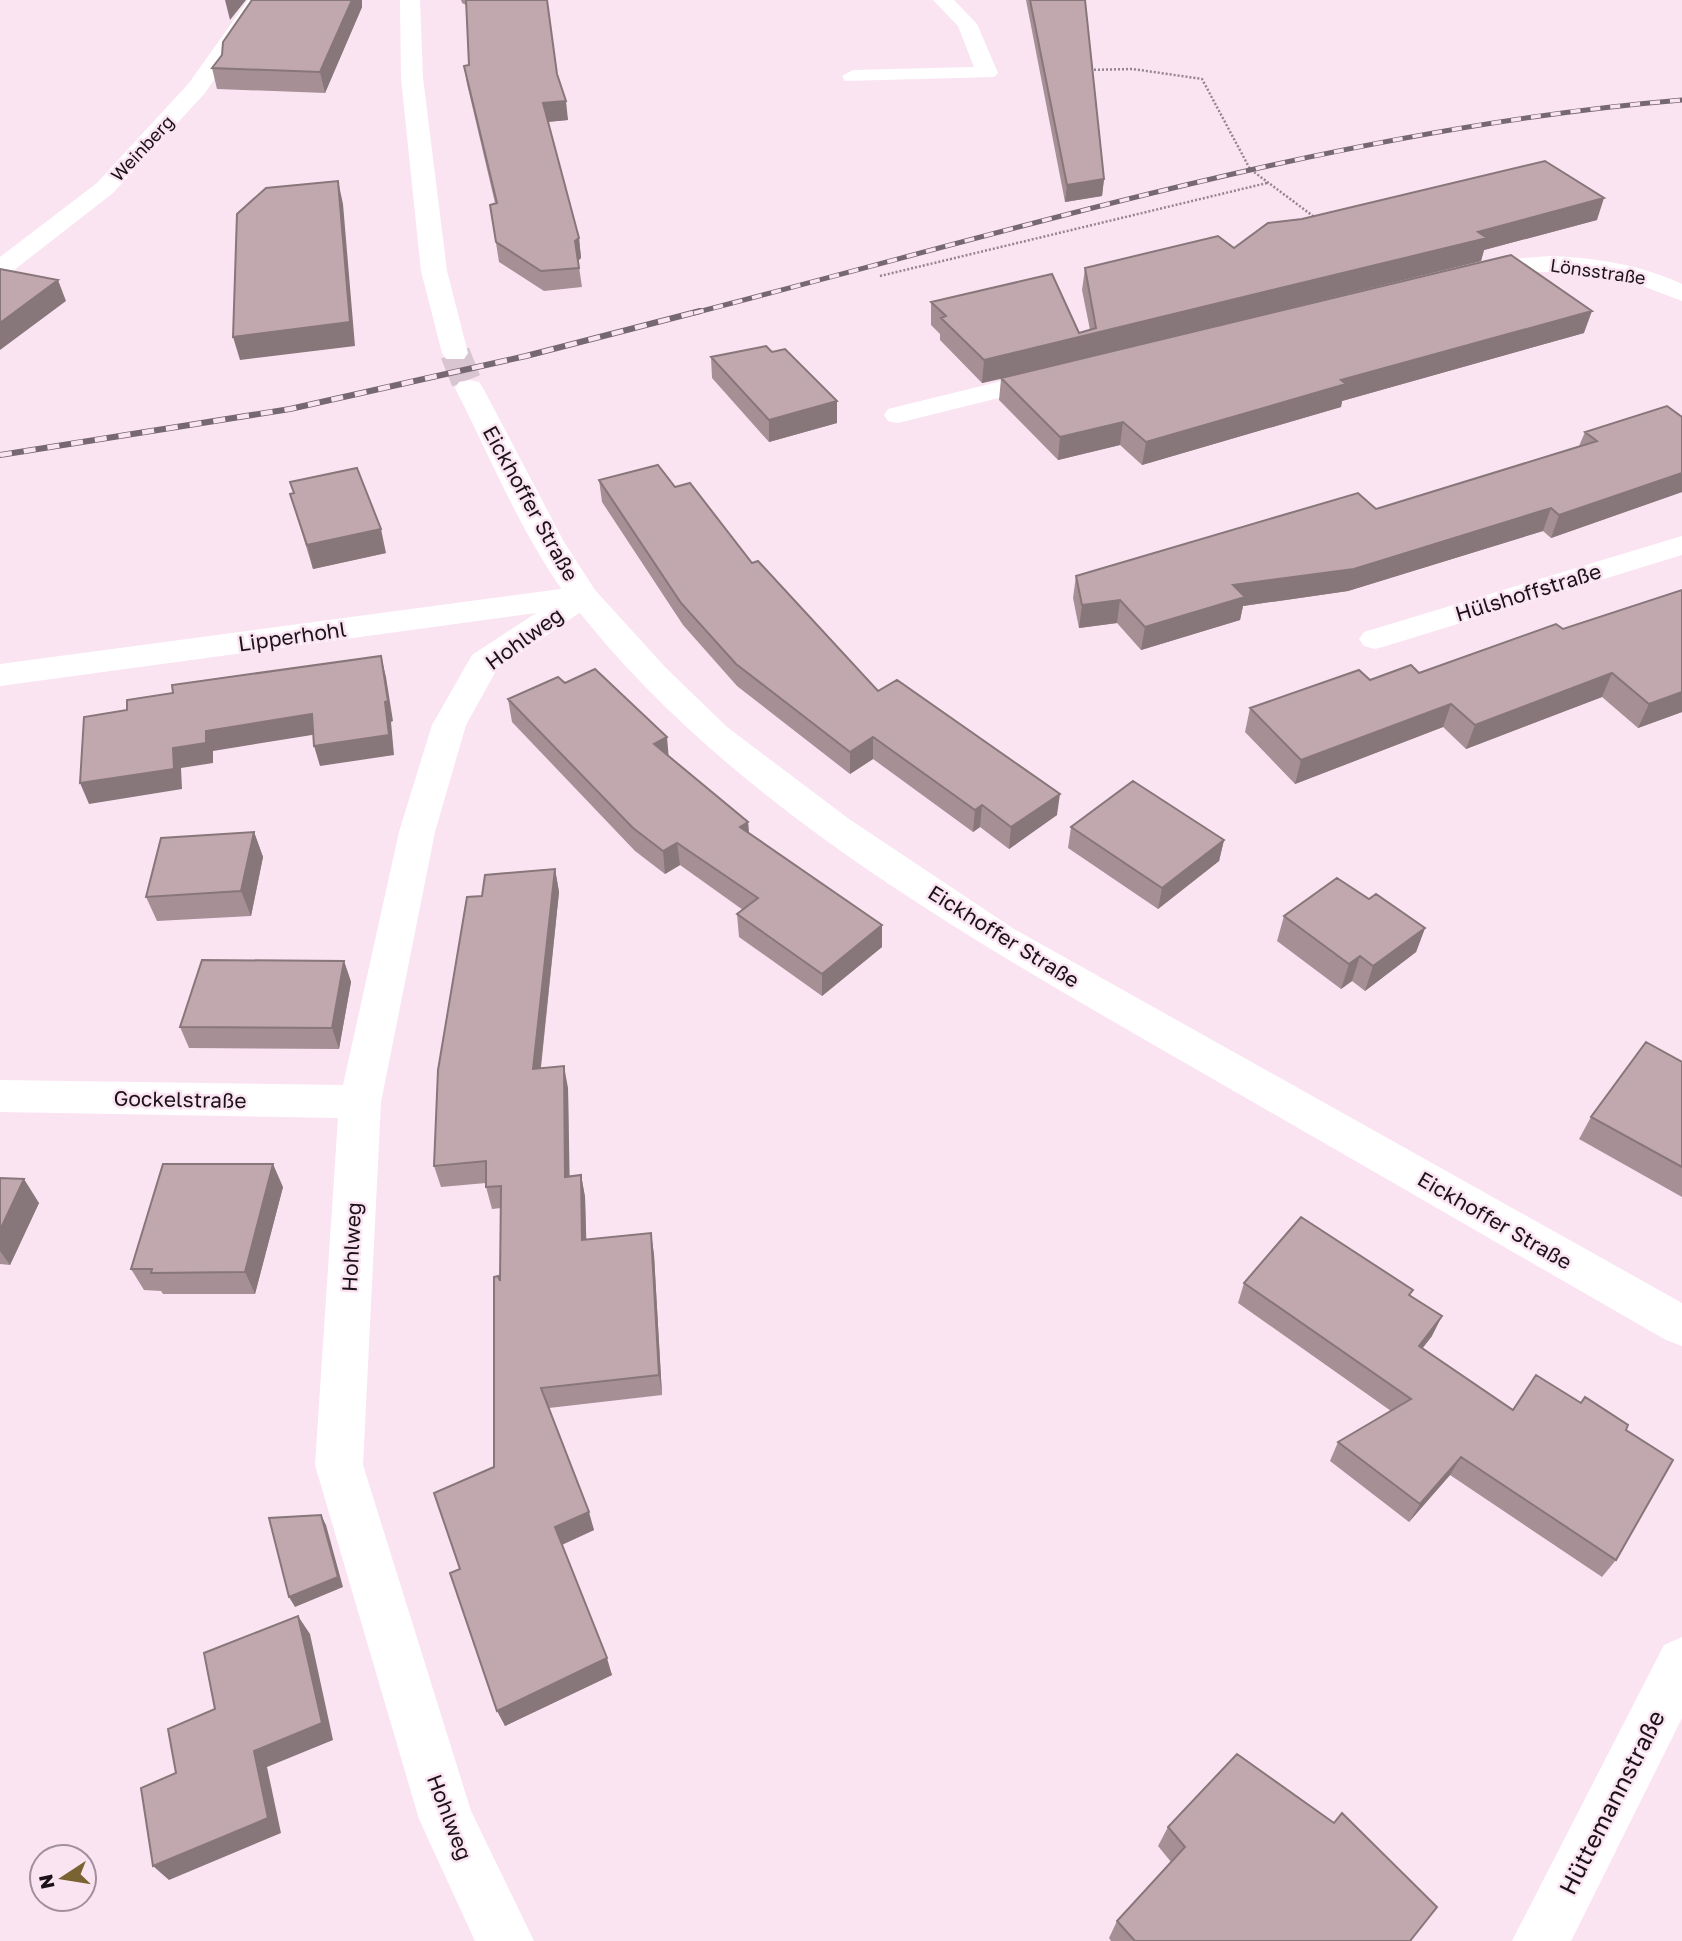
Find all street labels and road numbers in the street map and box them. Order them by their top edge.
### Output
street label: Weinberg [106,110,178,186]
street label: Lönsstraße [1549,253,1647,289]
street label: Eickhoffer Straße [478,421,584,585]
street label: Hülshoffstraße [1452,557,1604,627]
street label: Hohlweg [480,601,568,675]
street label: Lipperhohl [236,616,348,656]
street label: Eickhoffer Straße [923,879,1085,993]
street label: Gockelstraße [113,1085,247,1113]
street label: Eickhoffer Straße [1413,1165,1577,1275]
street label: Hohlweg [336,1201,366,1293]
street label: Hüttemannstraße [1552,1705,1670,1899]
street label: Hohlweg [422,1770,478,1864]

